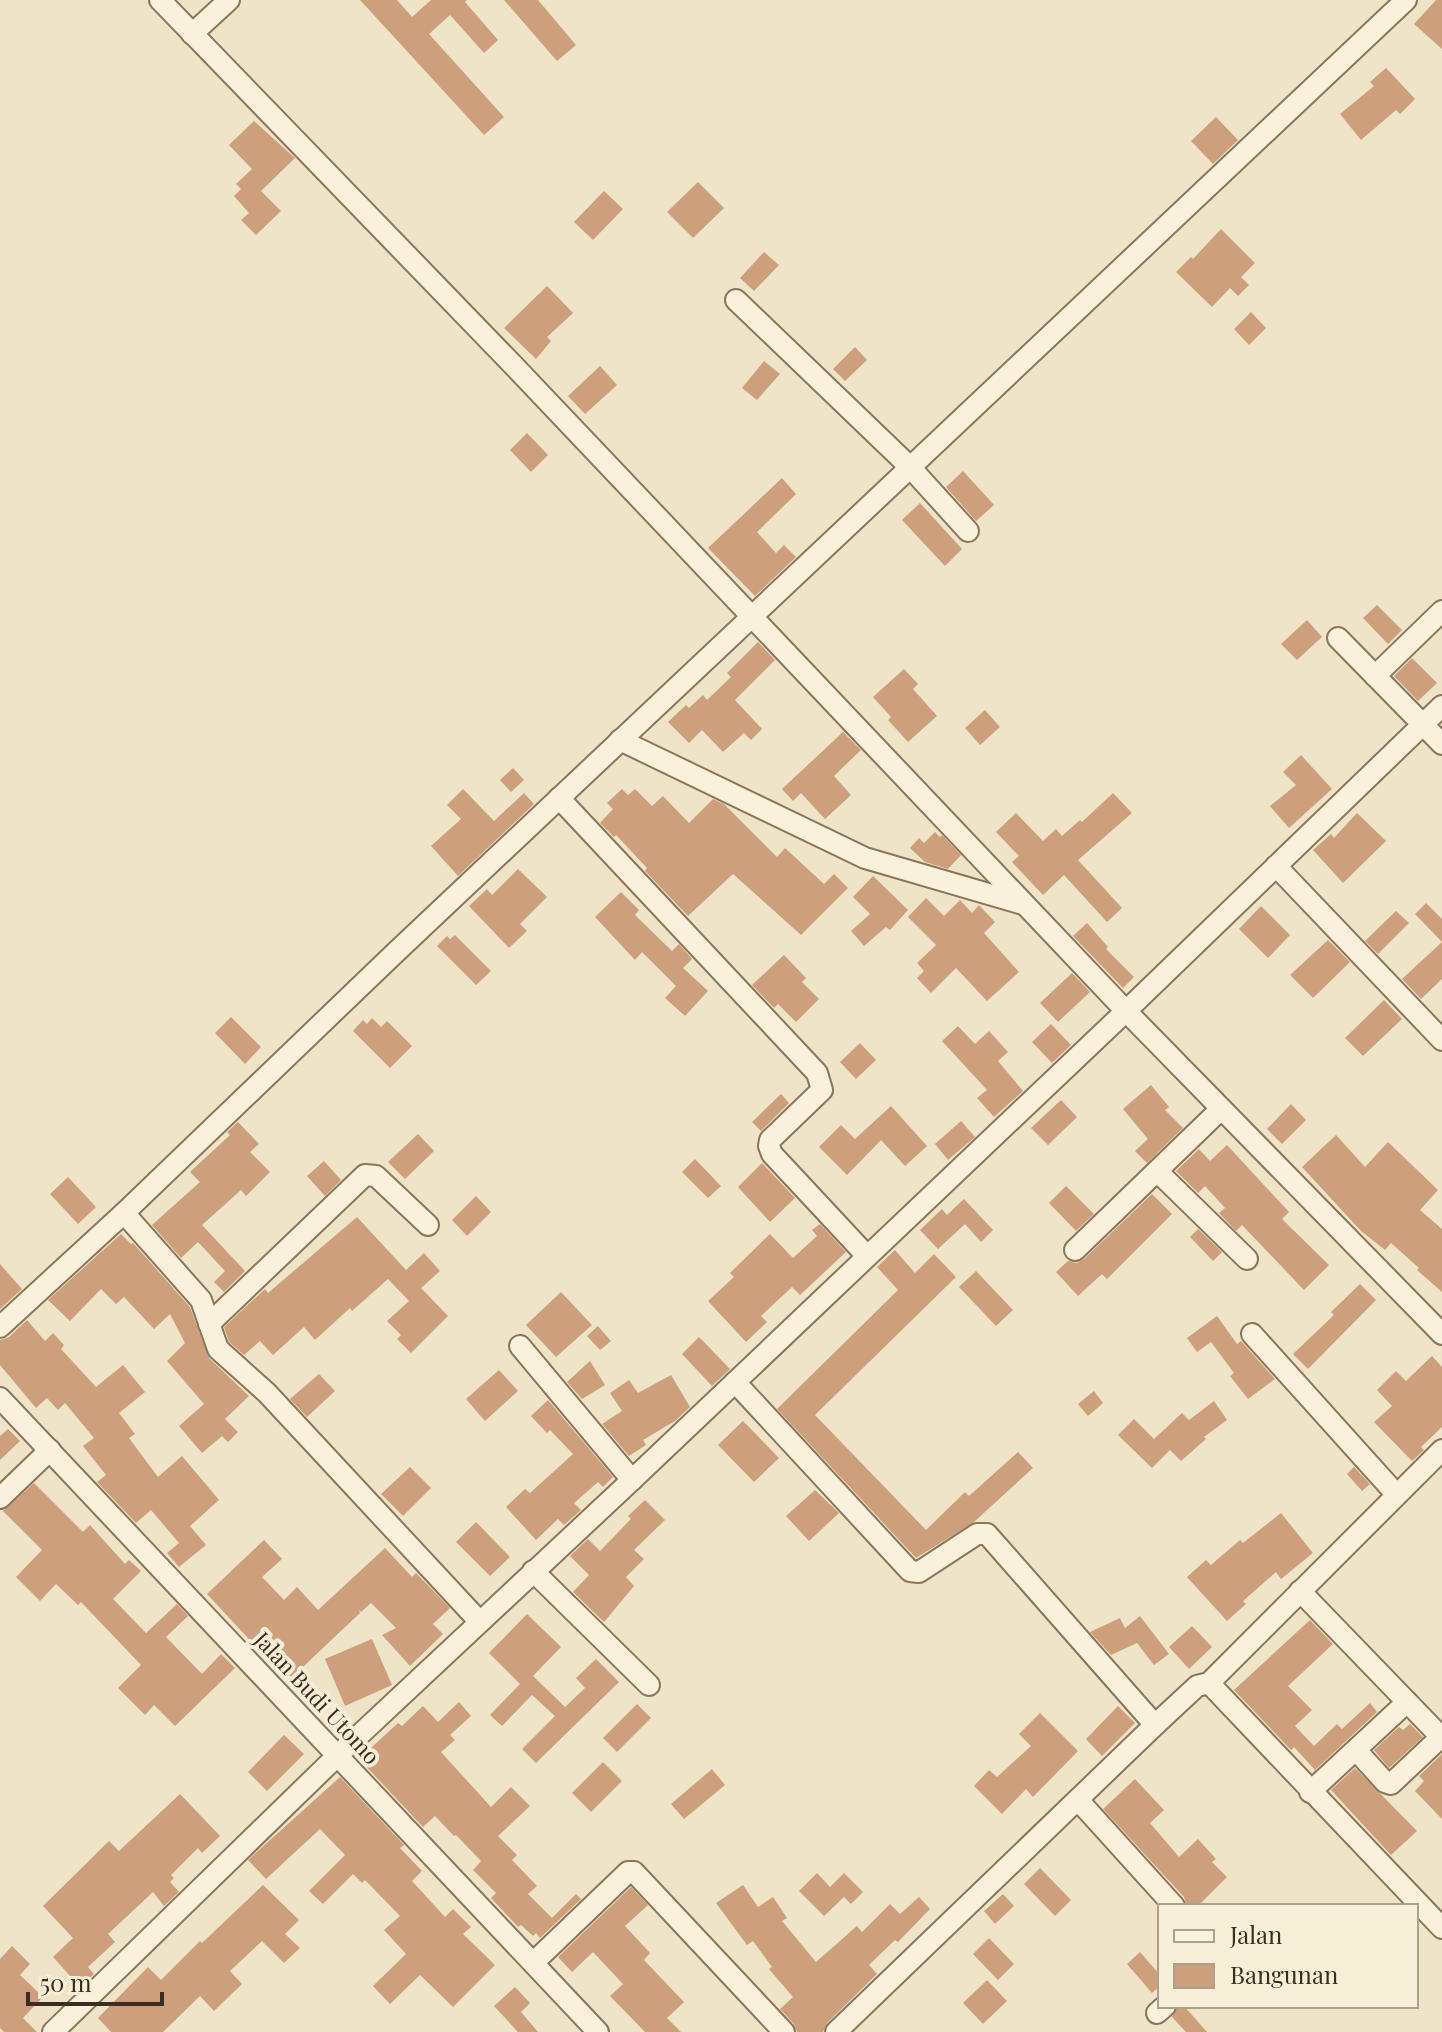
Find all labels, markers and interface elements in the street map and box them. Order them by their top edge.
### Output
street label: Jalan Budi Utomo [248,1624,387,1770]
legend [1158,1904,1418,2008]
text: Jalan [1229,1918,1282,1950]
scale bar [28,1956,162,2006]
text: Bangunan [1230,1958,1338,1990]
text: 50 m [40,1966,92,1998]

